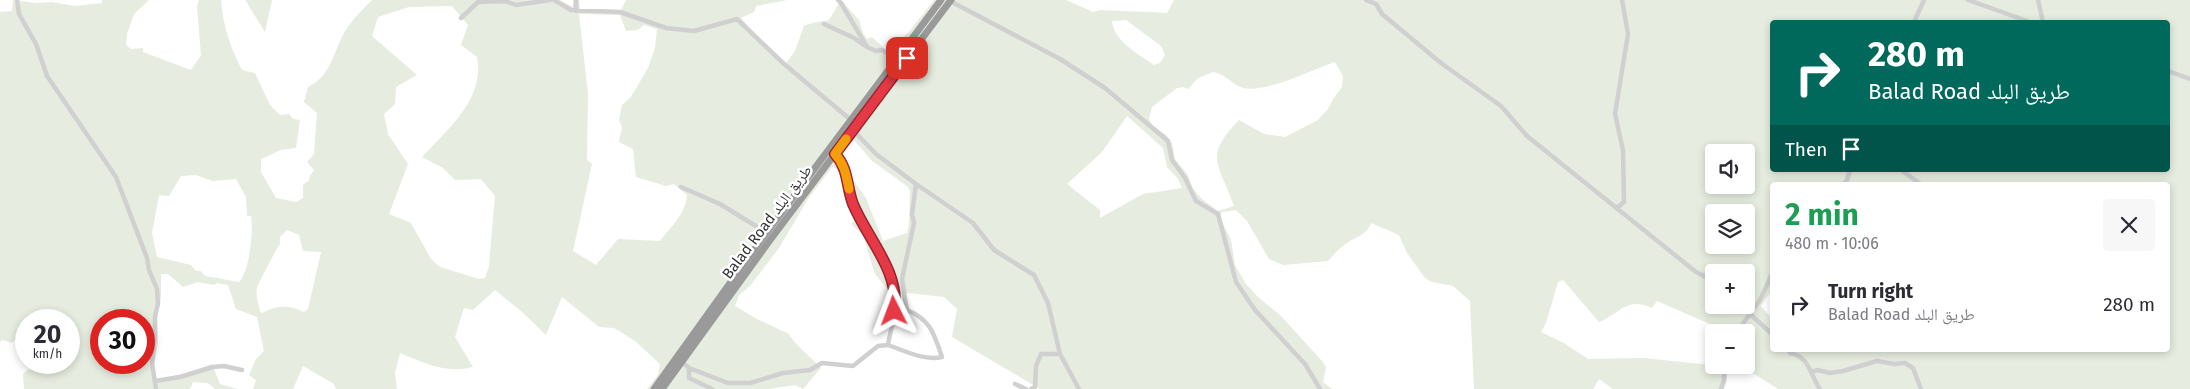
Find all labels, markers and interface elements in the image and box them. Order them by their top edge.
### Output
text: 280 m [1868,33,1965,75]
pin [886,37,928,79]
icon: right [1785,40,1850,105]
icon: arrive [893,44,921,72]
text: Balad Road طريق البلد [1868,78,2070,105]
icon: arrive [1837,135,1865,163]
text: Then [1785,138,1827,161]
map controls [1705,144,1755,374]
button: sound [1705,144,1755,194]
street label: Balad Road طريق البلد [718,162,816,283]
text: 2 min [1785,197,1859,233]
button: close [2103,199,2155,251]
button: layers [1705,204,1755,254]
text: 480 m · 10:06 [1785,234,1879,253]
button: + [1705,264,1755,314]
text: Turn right [1828,280,1913,303]
position arrow [867,284,919,336]
icon: right [1785,291,1813,319]
text: 280 m [2103,293,2155,316]
text: Balad Road طريق البلد [1828,305,1975,324]
speed limit sign: 30 [90,309,155,374]
text: 20 [34,320,61,350]
button: − [1705,324,1755,374]
text: km/h [33,347,62,361]

